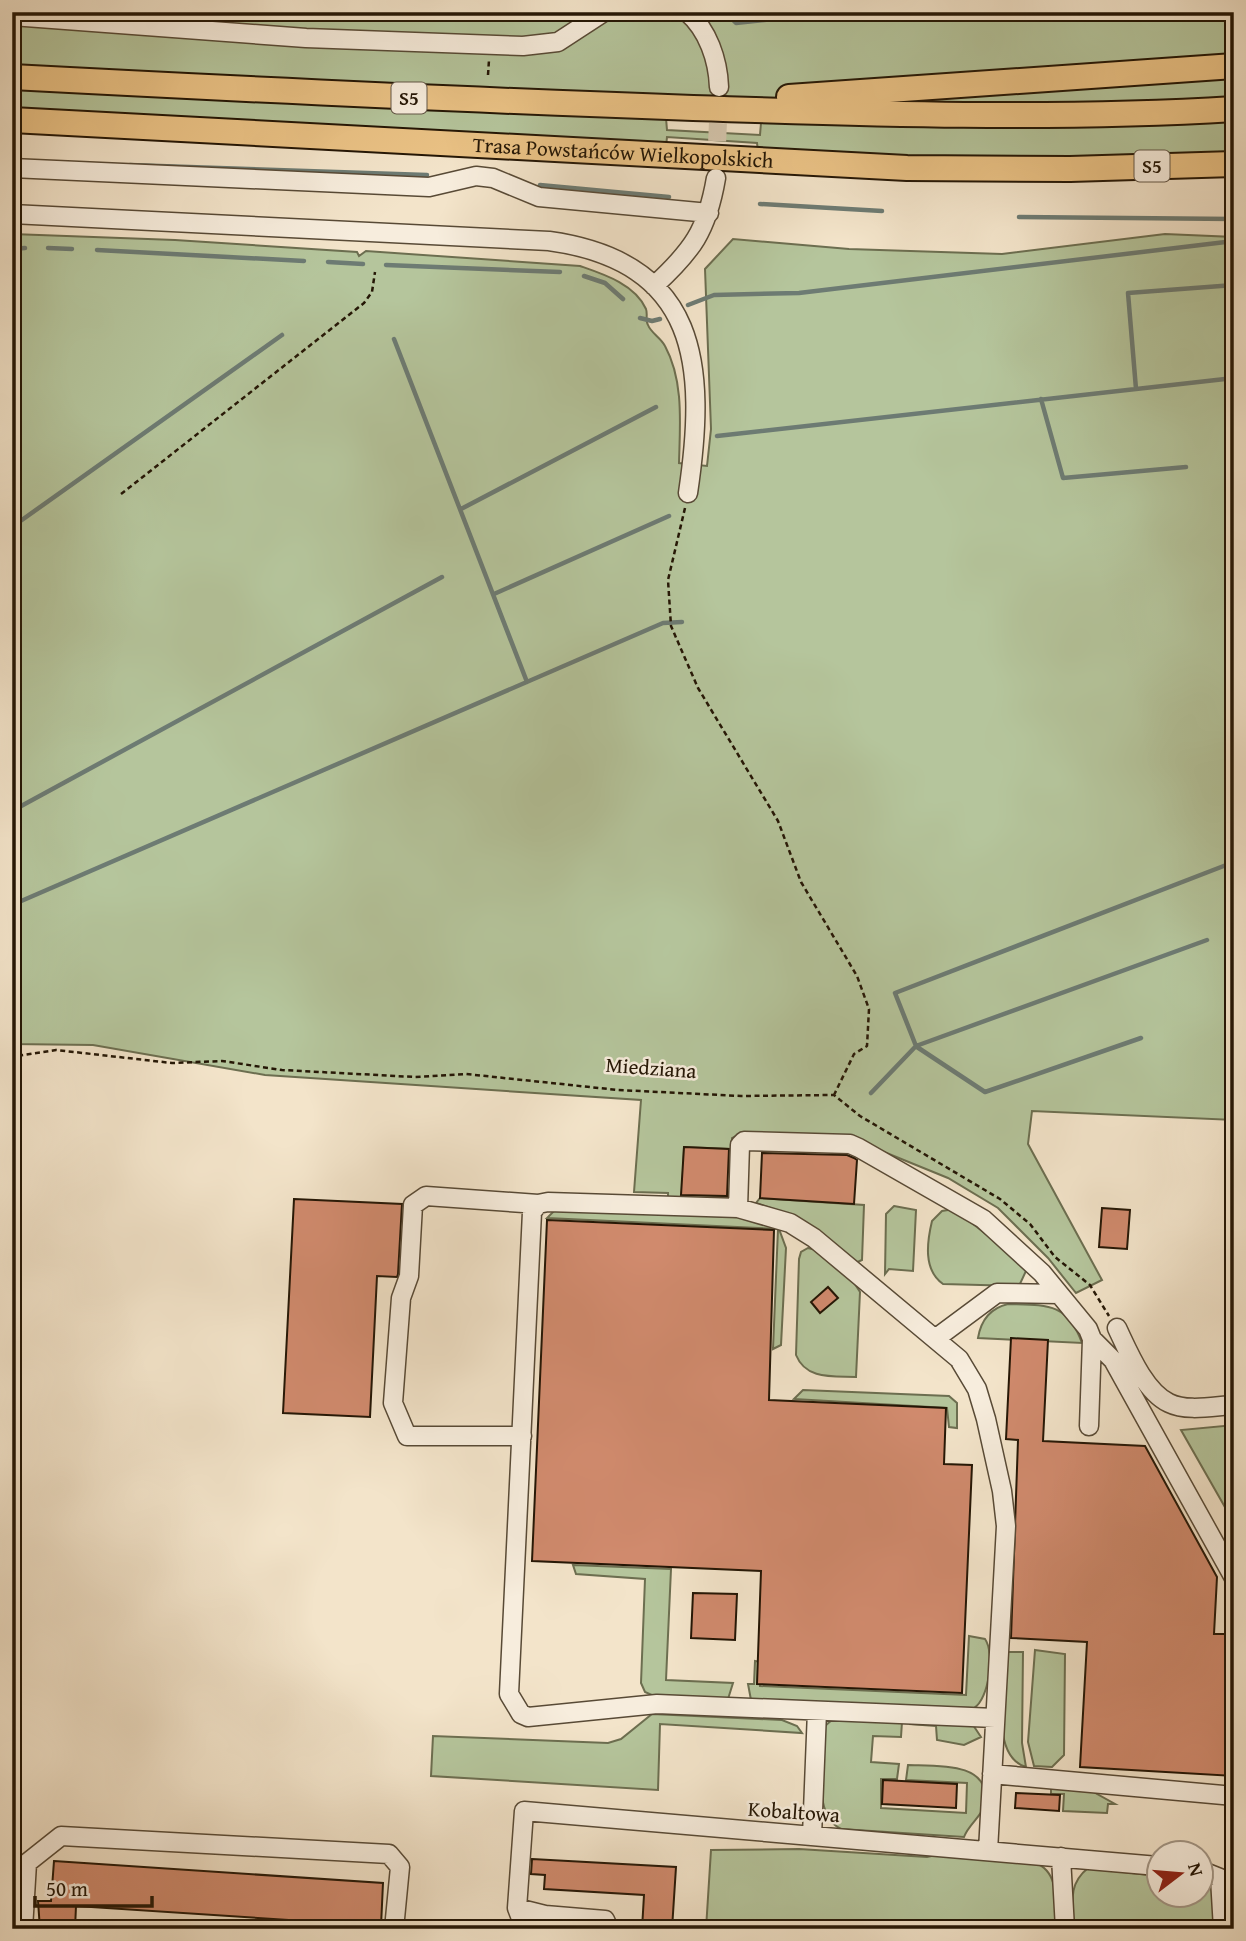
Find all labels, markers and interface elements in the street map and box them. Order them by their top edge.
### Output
road number: S5 [392,82,426,114]
street label: Trasa Powstańców Wielkopolskich [472,129,774,176]
road number: S5 [1134,150,1170,182]
street label: Miedziana [605,1049,698,1086]
street label: Kobaltowa [747,1793,841,1830]
north arrow [1144,1840,1214,1910]
text: N [1181,1859,1212,1880]
scale bar [35,1864,152,1908]
text: 50 m [46,1873,88,1904]

